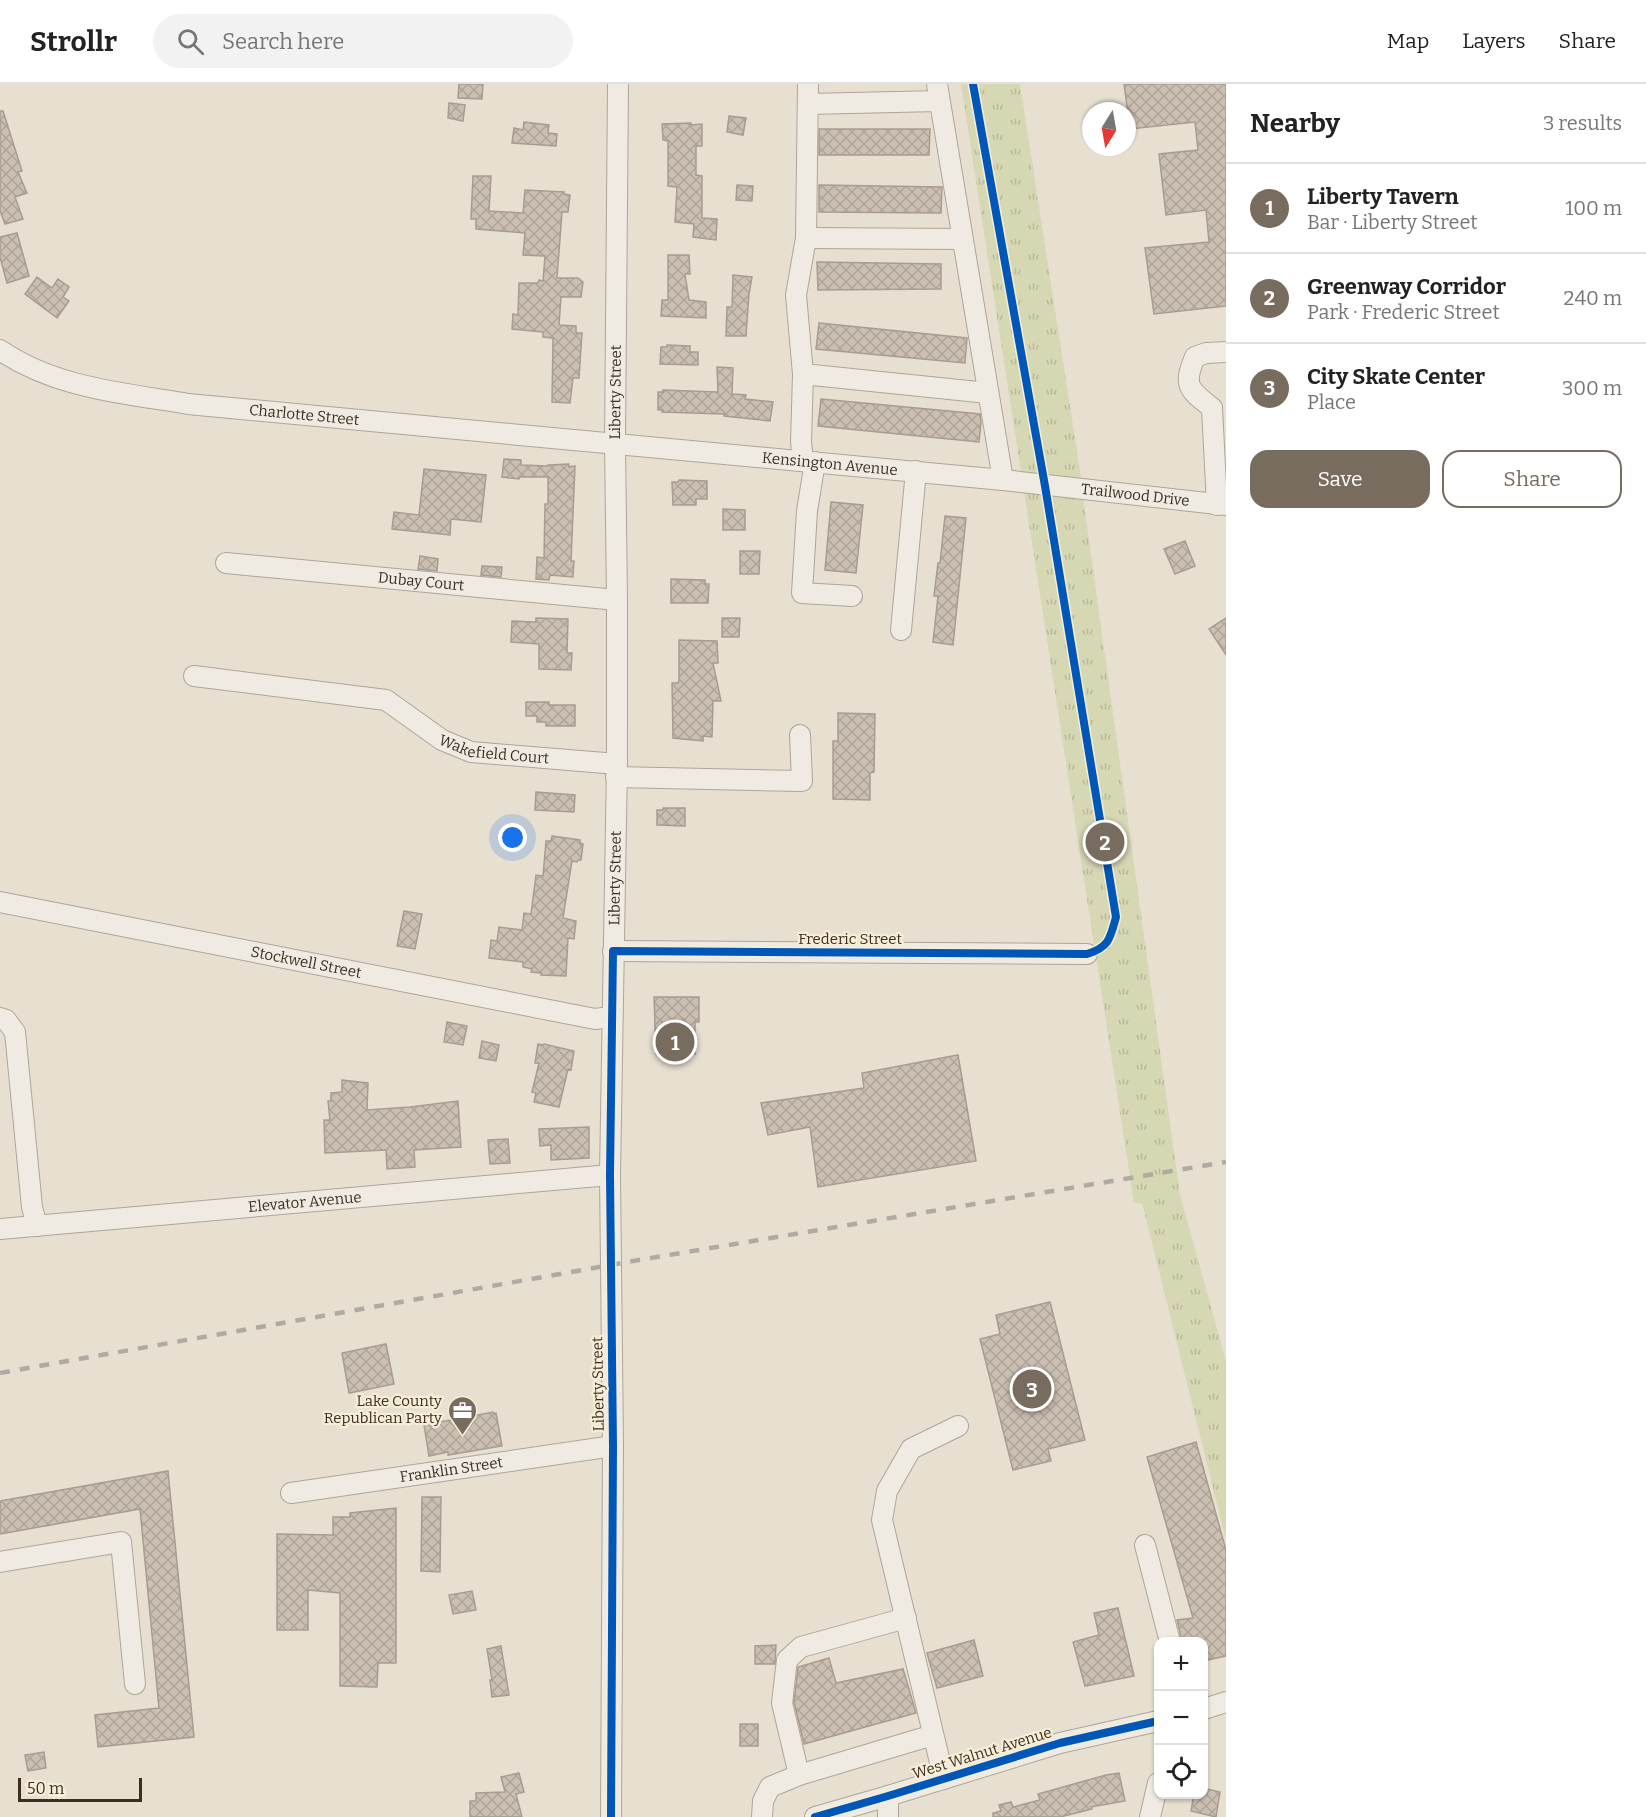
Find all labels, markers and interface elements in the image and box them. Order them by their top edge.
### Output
search box [153,14,573,68]
text: Strollr [30,25,117,58]
icon: search [174,25,207,58]
text: Search here [222,28,344,55]
text: Map [1387,28,1429,54]
text: Layers [1462,28,1526,54]
text: Share [1559,28,1616,54]
north arrow [1082,102,1136,156]
text: Nearby [1250,108,1340,139]
text: 3 results [1543,111,1622,135]
text: Liberty Tavern [1307,183,1459,210]
text: 1 [1265,196,1274,220]
text: 100 m [1565,196,1622,220]
text: Bar · Liberty Street [1307,210,1478,234]
text: Greenway Corridor [1307,273,1506,300]
text: 2 [1264,286,1275,310]
text: 240 m [1564,286,1622,310]
text: Park · Frederic Street [1307,300,1500,324]
street label: Liberty Street [606,344,625,440]
text: City Skate Center [1307,363,1485,390]
text: 3 [1264,376,1275,400]
text: 300 m [1562,376,1622,400]
text: Place [1307,390,1356,414]
street label: Charlotte Street [248,401,361,429]
street label: Kensington Avenue [761,449,899,479]
button: Save [1250,450,1430,508]
button: Share [1442,450,1622,508]
street label: Trailwood Drive [1080,480,1191,510]
street label: Dubay Court [377,568,466,595]
street label: Wakefield Court [436,731,550,767]
pin: 2 [1086,820,1124,864]
your location [498,823,527,852]
street label: Liberty Street [605,830,625,926]
street label: Frederic Street [798,930,902,948]
street label: Stockwell Street [249,943,364,982]
pin: 1 [656,1020,694,1064]
street label: Elevator Avenue [247,1188,362,1216]
street label: Liberty Street [588,1336,608,1431]
pin: 3 [1012,1366,1052,1412]
place label: Lake County Republican Party [324,1392,442,1427]
office icon: Lake County Republican Party [447,1394,479,1436]
street label: Franklin Street [399,1453,505,1486]
map controls [1154,1637,1208,1799]
button: + [1154,1637,1208,1691]
button: − [1154,1691,1208,1745]
street label: West Walnut Avenue [910,1723,1054,1783]
button: locate [1154,1745,1208,1799]
scale bar [18,1775,142,1802]
text: 50 m [27,1779,64,1798]

